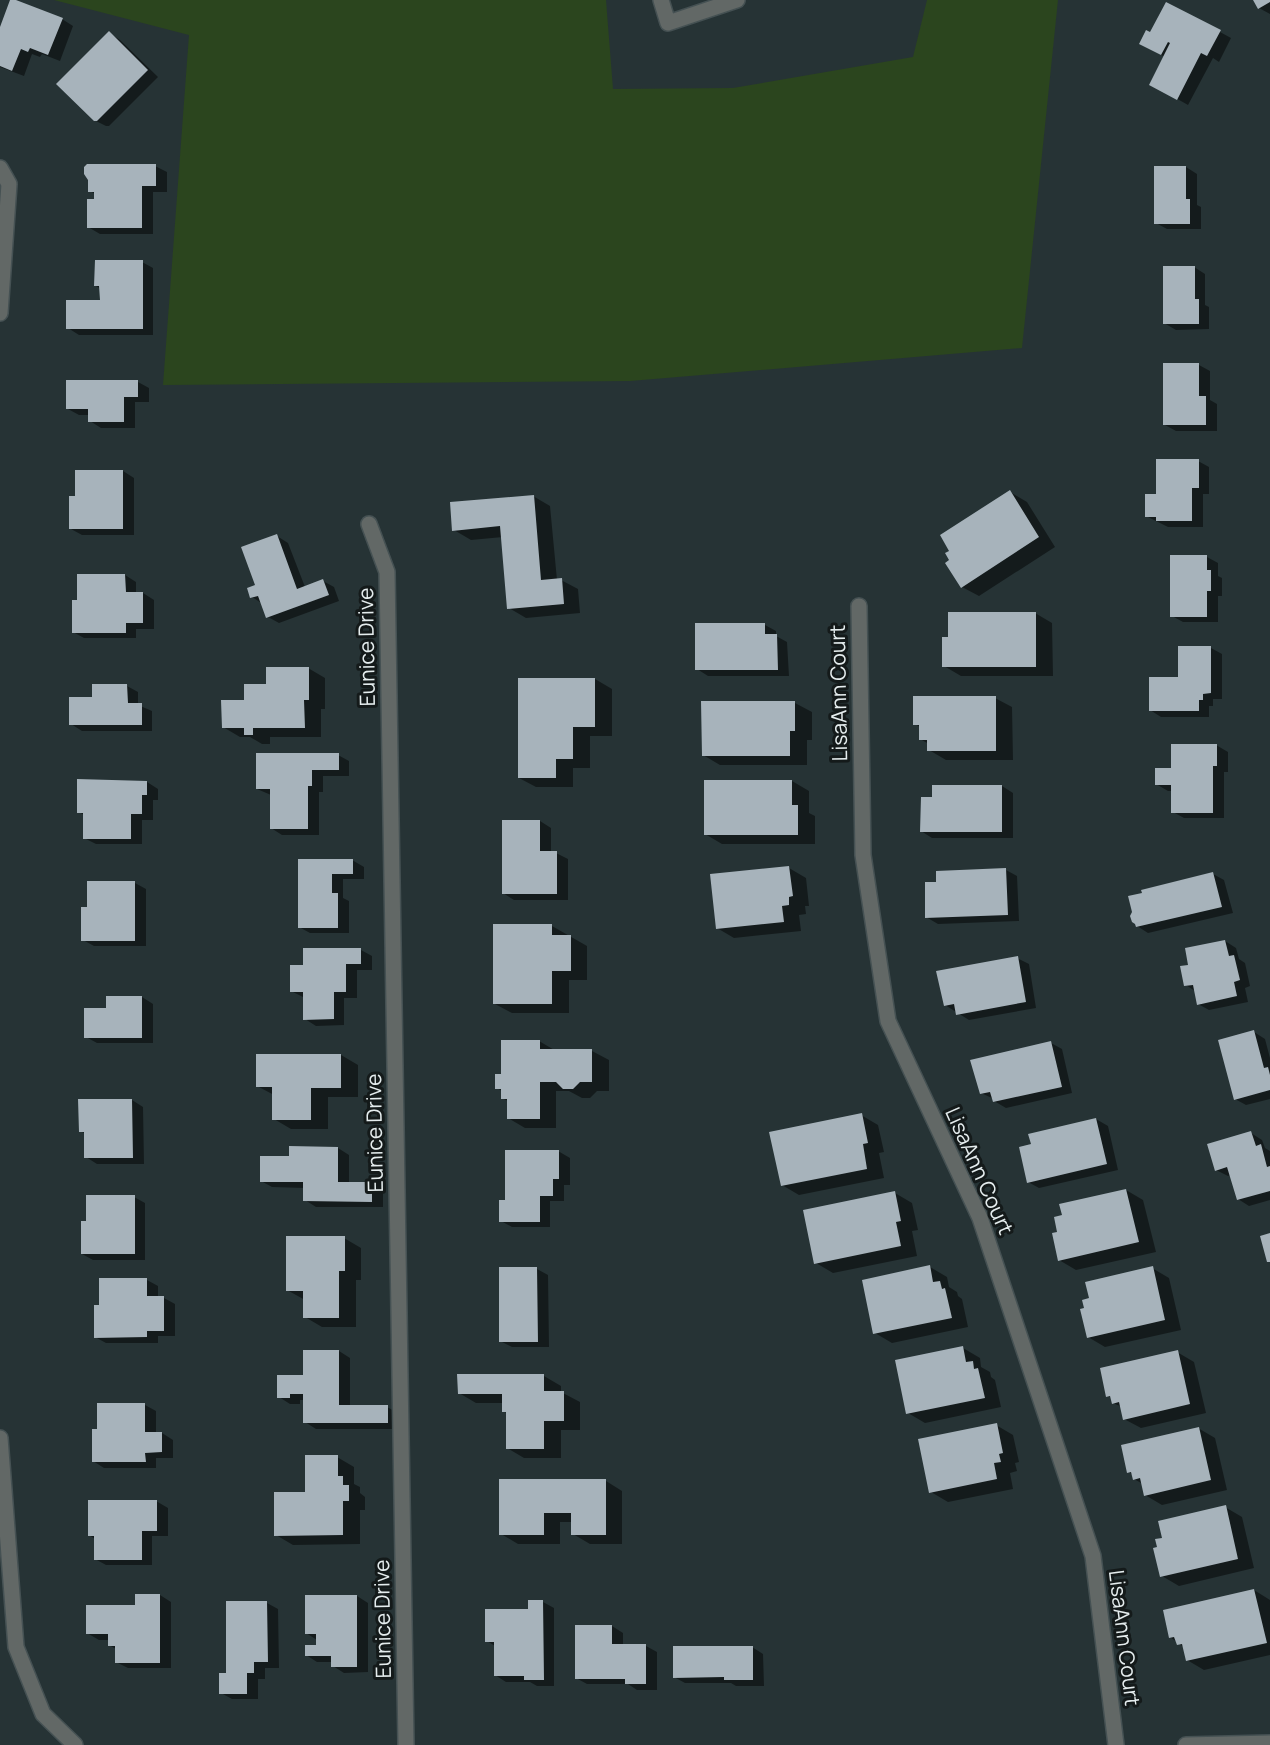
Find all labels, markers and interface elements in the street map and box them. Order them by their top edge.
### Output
street label: Eunice Drive [351,587,381,707]
street label: LisaAnn Court [823,624,853,762]
street label: Eunice Drive [359,1073,389,1193]
street label: LisaAnn Court [939,1102,1020,1239]
street label: Eunice Drive [367,1559,397,1679]
street label: LisaAnn Court [1103,1568,1147,1707]

